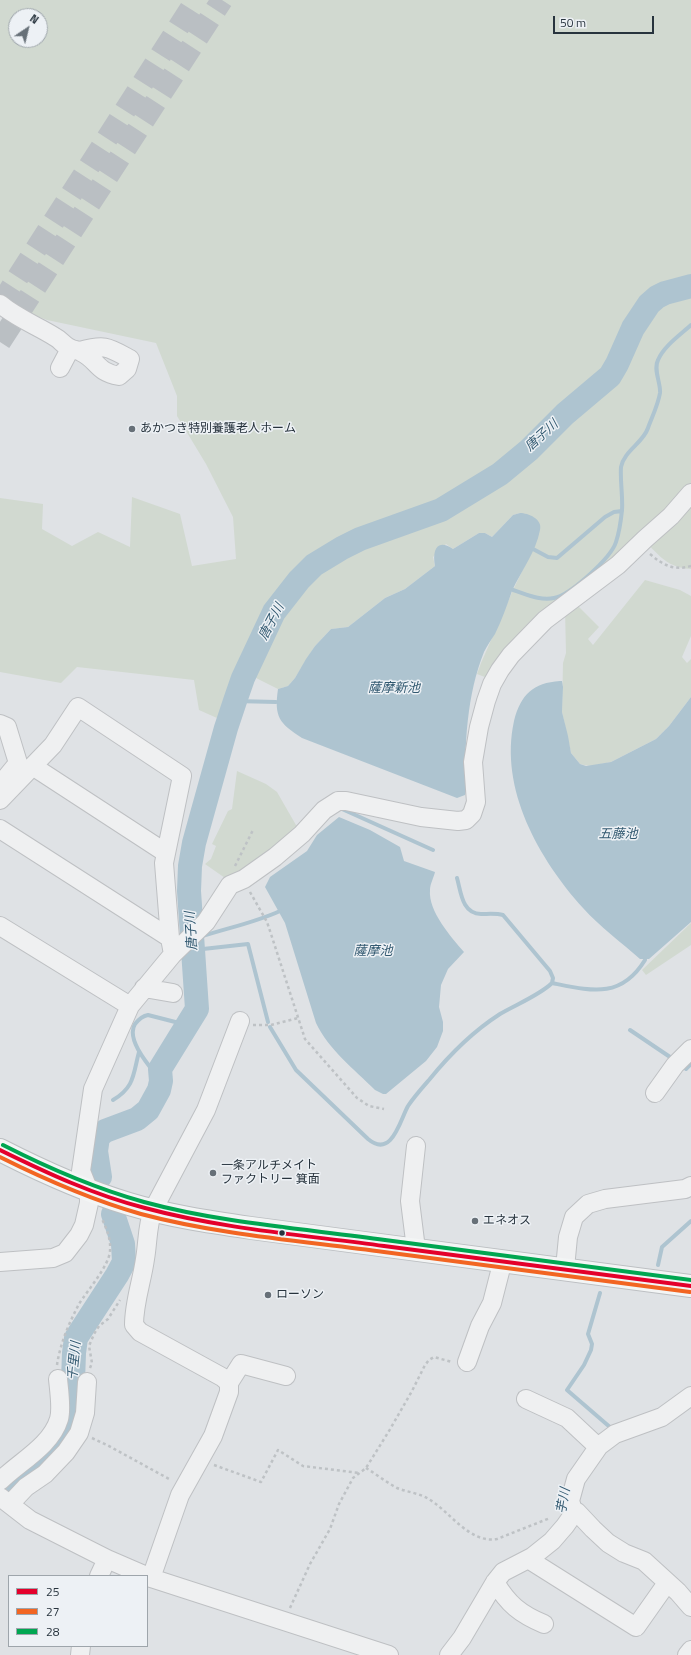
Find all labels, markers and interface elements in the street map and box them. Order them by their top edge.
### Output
north arrow [8,8,48,48]
scale bar [555,8,656,34]
text: N [27,10,42,28]
text: 50 m [560,13,586,32]
water label: 唐子川 [522,417,562,455]
place label: あかつき特別養護老人ホーム [140,422,296,436]
marker: あかつき特別養護老人ホーム [127,424,137,434]
water label: 唐子川 [256,601,288,643]
water label: 薩摩新池 [368,681,420,697]
water label: 五藤池 [599,827,637,843]
water label: 唐子川 [183,911,201,951]
water label: 薩摩池 [354,944,392,960]
place label: 一条アルチメイト ファクトリー 箕面 [221,1159,320,1187]
marker: 一条アルチメイト ファクトリー 箕面 [208,1168,218,1178]
place label: エネオス [483,1214,531,1228]
marker: エネオス [470,1216,480,1226]
unlabelled marker [277,1228,287,1238]
place label: ローソン [276,1288,324,1302]
marker: ローソン [263,1290,273,1300]
water label: 千里川 [65,1341,85,1381]
water label: 芋川 [554,1487,574,1515]
legend [8,1575,148,1647]
text: 25 [46,1582,59,1601]
text: 27 [46,1602,59,1621]
text: 28 [46,1622,59,1641]

